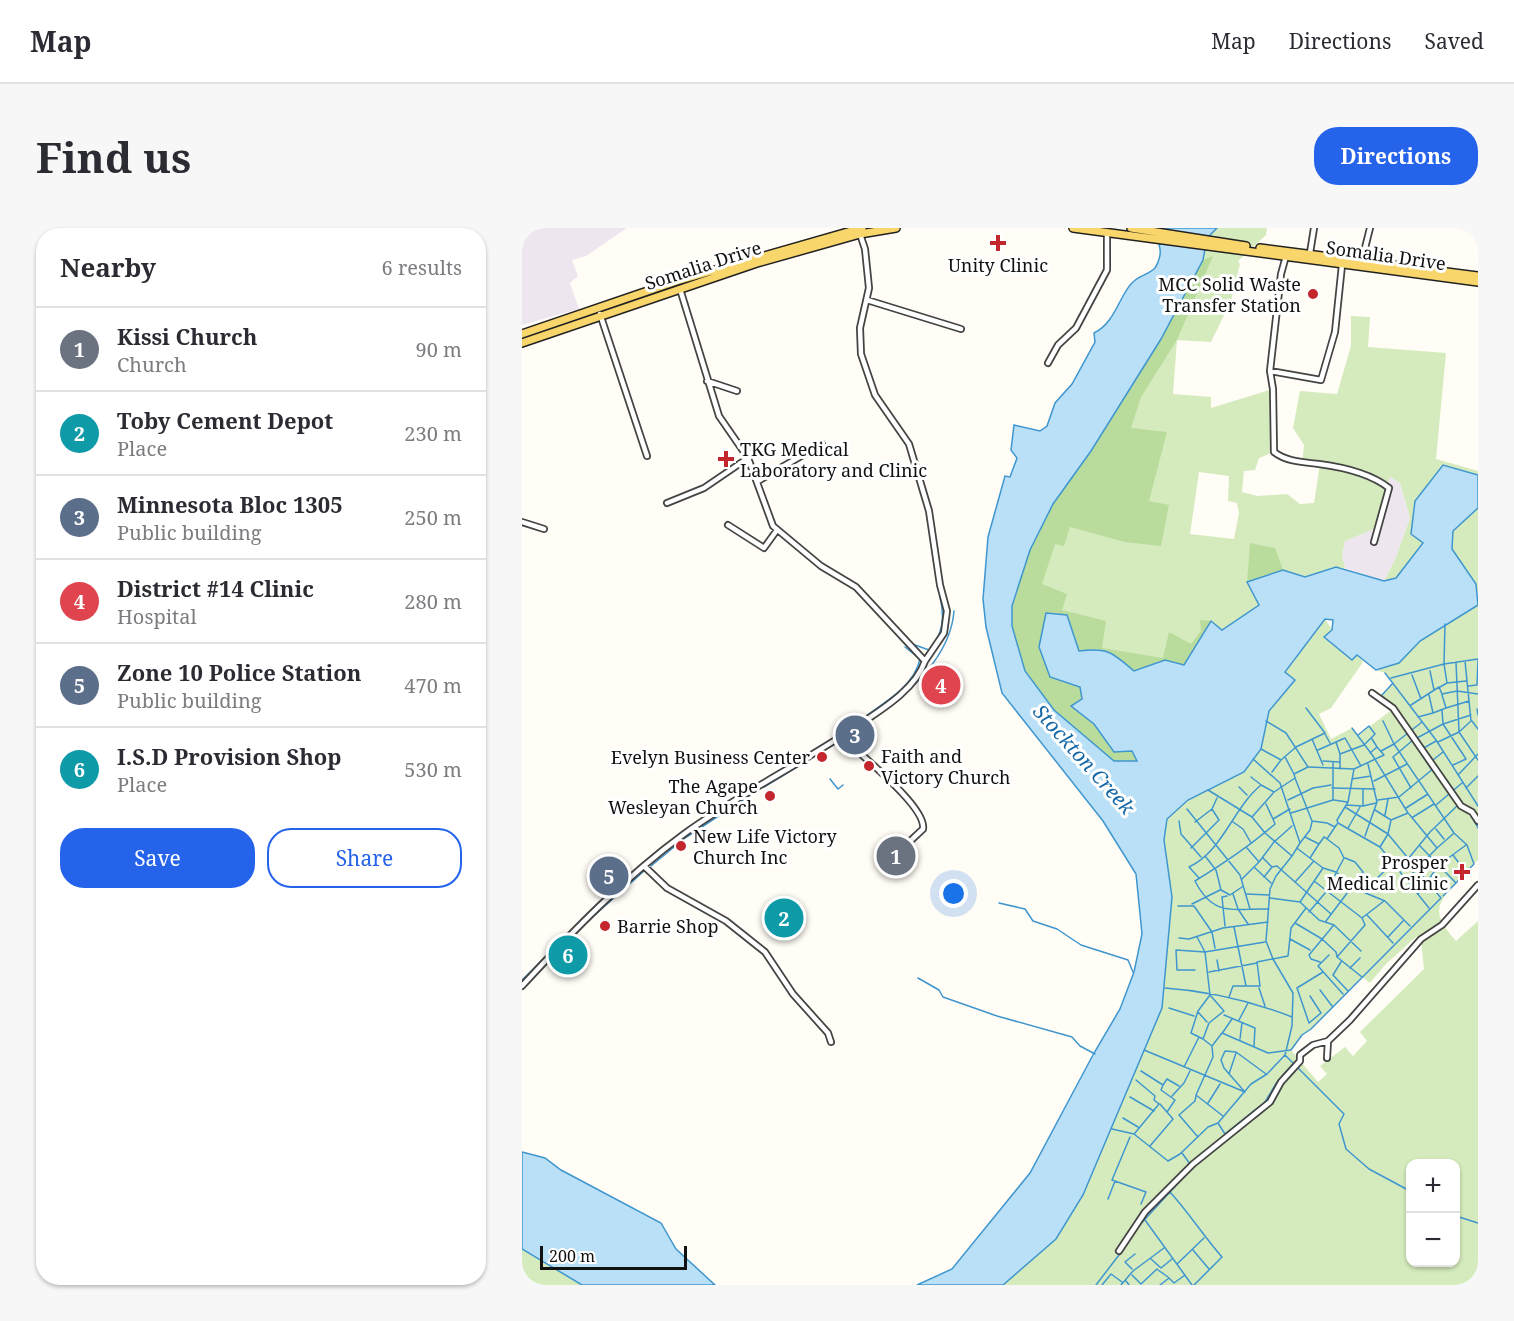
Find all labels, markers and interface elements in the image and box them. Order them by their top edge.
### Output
text: Map [30,22,92,60]
text: Map [1211,27,1256,55]
text: Directions [1289,27,1391,55]
text: Saved [1424,27,1484,55]
button: Directions [1314,127,1478,185]
text: Find us [36,128,191,185]
marker: Unity Clinic [989,234,1007,252]
street label: Somalia Drive [642,235,764,295]
street label: Somalia Drive [1324,235,1448,275]
text: Nearby [60,249,156,285]
place label: Unity Clinic [948,253,1048,277]
text: 6 results [382,254,462,281]
place label: MCC Solid Waste Transfer Station [1158,272,1301,317]
marker: MCC Solid Waste Transfer Station [1306,287,1320,301]
text: Kissi Church [117,321,257,351]
text: 1 [74,336,85,363]
text: 90 m [416,336,462,363]
text: Church [117,351,187,378]
text: Toby Cement Depot [117,405,333,435]
text: 2 [74,420,85,447]
text: 230 m [404,420,462,447]
text: Place [117,435,167,462]
place label: TKG Medical Laboratory and Clinic [740,437,927,482]
marker: TKG Medical Laboratory and Clinic [717,450,735,468]
text: Minnesota Bloc 1305 [117,489,343,519]
text: 3 [74,504,85,531]
text: 250 m [404,504,462,531]
text: Public building [117,519,262,546]
text: District #14 Clinic [117,573,314,603]
text: 4 [74,588,85,615]
text: 280 m [404,588,462,615]
text: Hospital [117,603,197,630]
text: Zone 10 Police Station [117,657,361,687]
pin: 4 [922,662,960,708]
text: 5 [74,672,85,699]
text: 470 m [404,672,462,699]
text: Public building [117,687,262,714]
water label: Stockton Creek [1027,698,1141,820]
pin: 3 [836,712,874,758]
text: I.S.D Provision Shop [117,741,342,771]
place label: Faith and Victory Church [881,744,1011,789]
place label: Evelyn Business Center [611,745,811,769]
marker: Evelyn Business Center [815,750,829,764]
text: 6 [74,756,85,783]
text: 530 m [404,756,462,783]
marker: Faith and Victory Church [862,759,876,773]
text: Place [117,771,167,798]
place label: The Agape Wesleyan Church [608,774,758,819]
marker: The Agape Wesleyan Church [763,789,777,803]
place label: New Life Victory Church Inc [693,824,837,869]
button: Save [60,828,255,888]
button: Share [267,828,462,888]
pin: 1 [876,834,916,878]
marker: New Life Victory Church Inc [674,839,688,853]
place label: Prosper Medical Clinic [1327,850,1449,895]
pin: 5 [590,854,628,898]
marker: Prosper Medical Clinic [1453,863,1471,881]
your location [939,879,968,908]
pin: 2 [764,896,804,940]
place label: Barrie Shop [617,914,719,938]
marker: Barrie Shop [598,919,612,933]
pin: 6 [548,932,588,978]
map controls [1406,1159,1460,1267]
button: + [1406,1159,1460,1213]
button: − [1406,1213,1460,1267]
scale bar [540,1243,687,1270]
text: 200 m [549,1245,595,1267]

